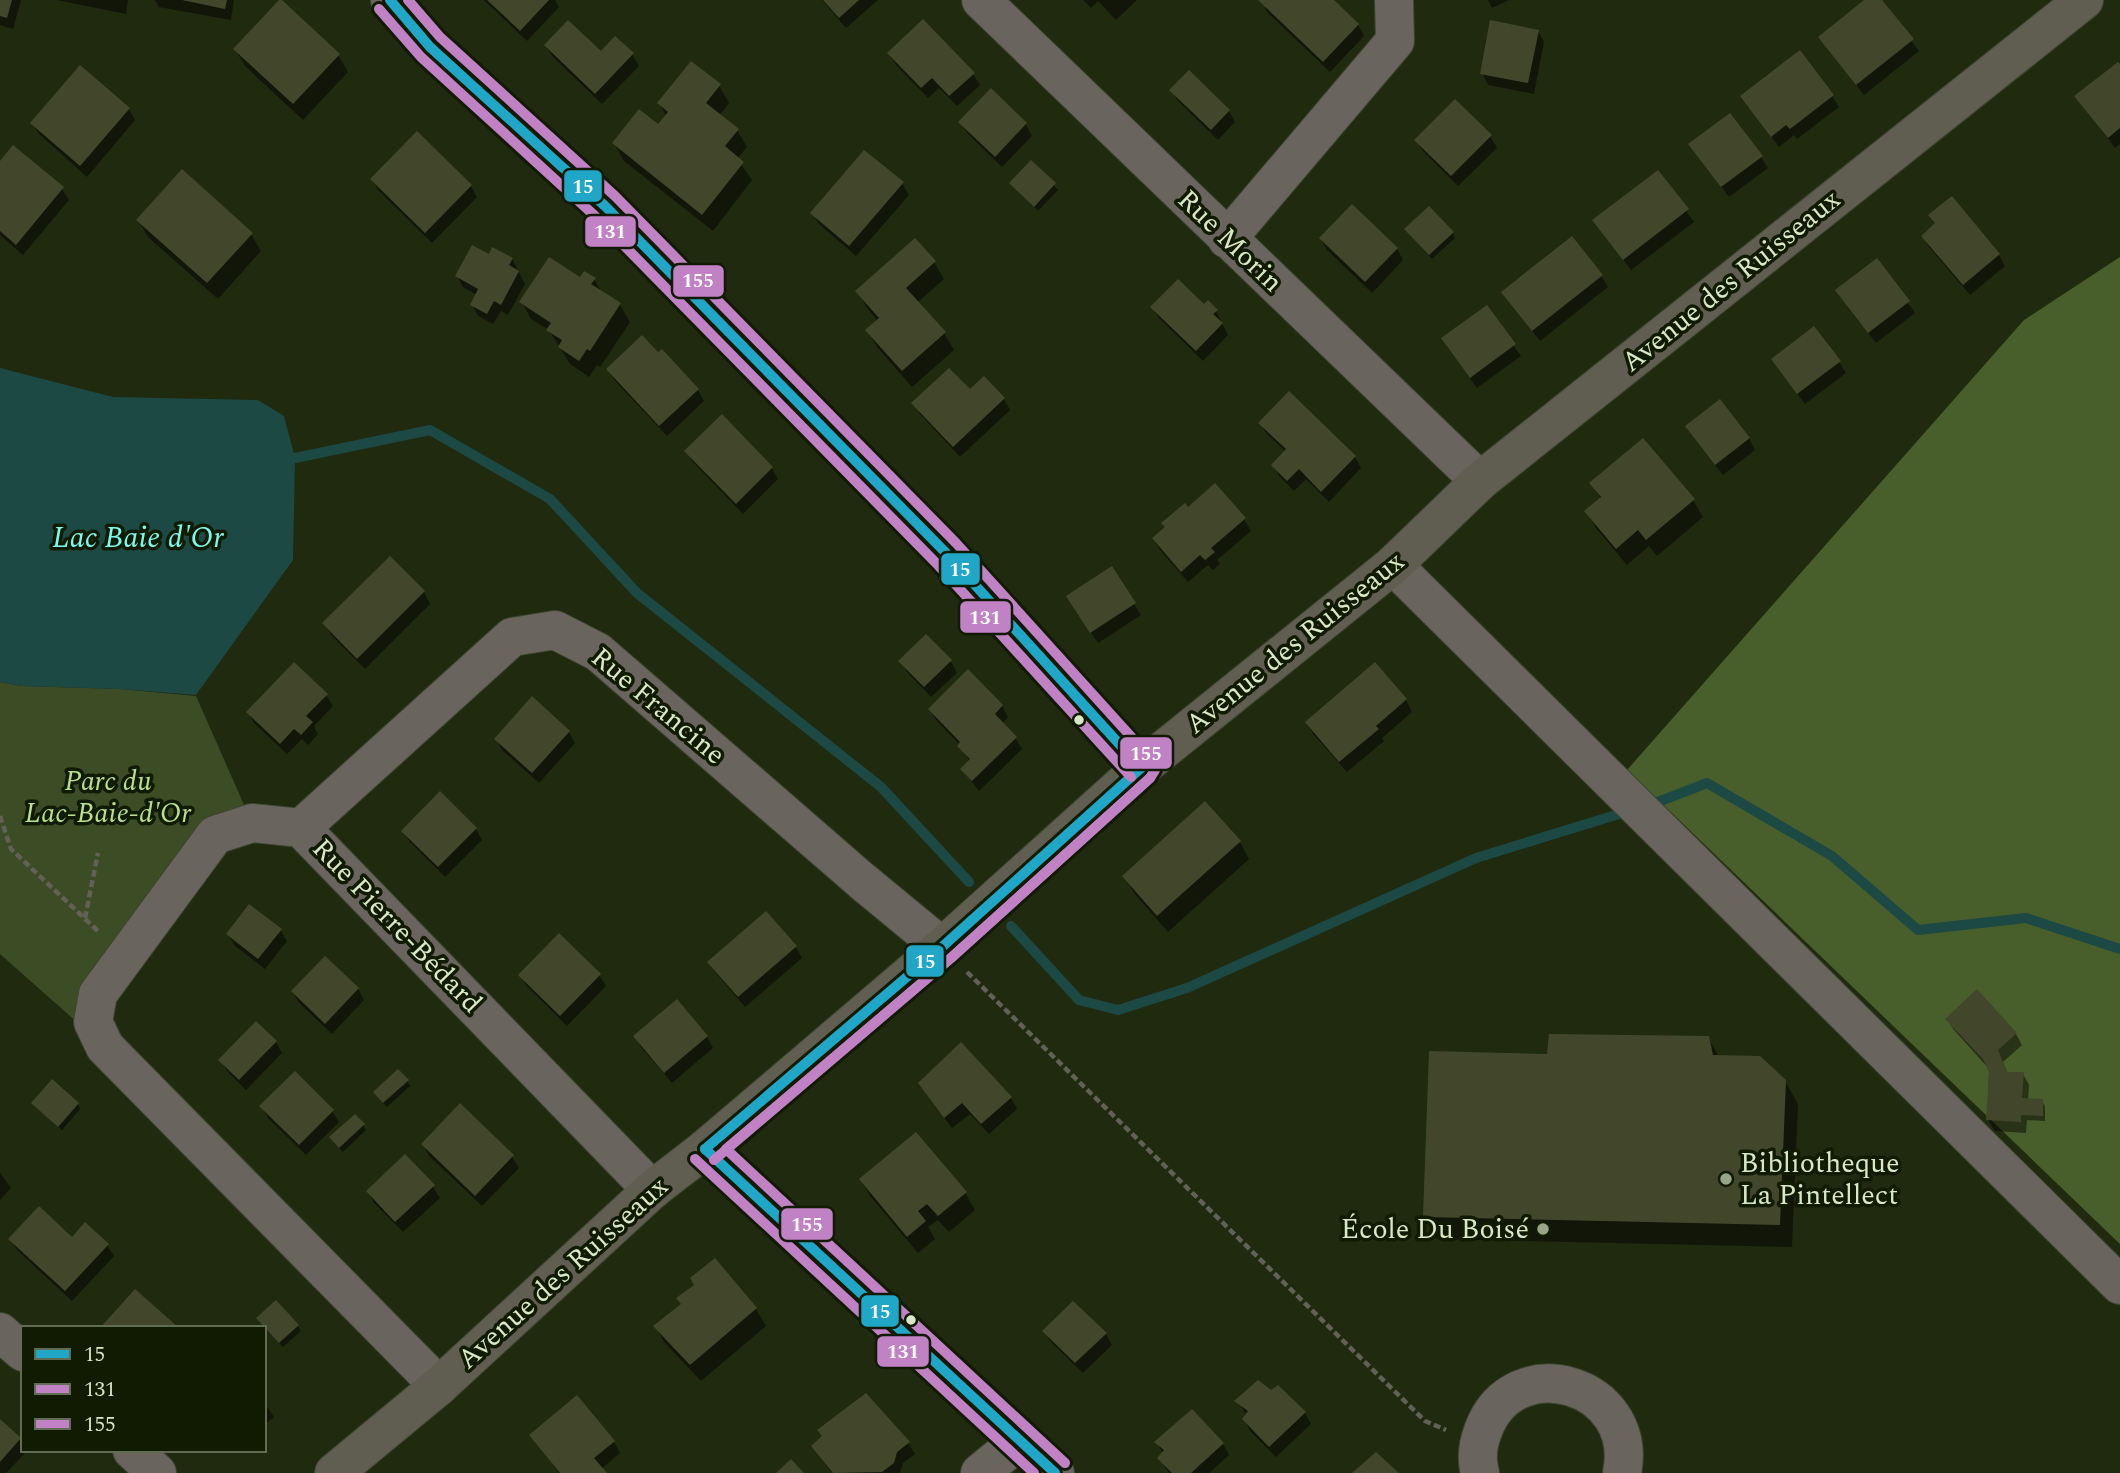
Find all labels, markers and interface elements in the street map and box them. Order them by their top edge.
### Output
line badge: 15 [563,169,603,203]
text: 15 [572,173,594,202]
street label: Rue Morin [1167,179,1293,303]
street label: Avenue des Ruisseaux [1612,179,1850,383]
line badge: 131 [584,215,637,248]
text: 131 [594,218,626,247]
line badge: 155 [672,264,725,298]
text: 155 [682,267,714,296]
water label: Lac Baie d'Or [52,515,224,561]
street label: Avenue des Ruisseaux [1176,541,1414,745]
line badge: 15 [940,552,981,586]
text: 15 [949,556,971,585]
line badge: 131 [959,600,1012,634]
text: 131 [969,604,1001,633]
street label: Rue Francine [581,637,735,775]
unlabelled marker [1072,713,1086,727]
line badge: 155 [1119,736,1173,770]
text: 155 [1130,740,1162,769]
park label: Parc du Lac-Baie-d'Or [25,760,192,835]
street label: Rue Pierre-Bédard [302,828,492,1024]
line badge: 15 [905,944,945,978]
text: 15 [914,948,936,977]
place label: Bibliotheque La Pintellect [1740,1142,1900,1217]
street label: Avenue des Ruisseaux [448,1166,678,1380]
marker: Bibliotheque La Pintellect [1718,1171,1734,1187]
line badge: 155 [780,1207,834,1241]
place label: École Du Boisé [1341,1208,1529,1251]
text: 155 [791,1211,823,1240]
marker: École Du Boisé [1535,1221,1551,1237]
line badge: 15 [860,1294,900,1328]
text: 15 [869,1298,891,1327]
unlabelled marker [904,1313,918,1327]
legend [21,1326,266,1452]
line badge: 131 [876,1335,930,1368]
text: 131 [887,1338,919,1367]
text: 15 [84,1339,105,1371]
text: 131 [84,1374,116,1406]
text: 155 [84,1409,116,1441]

